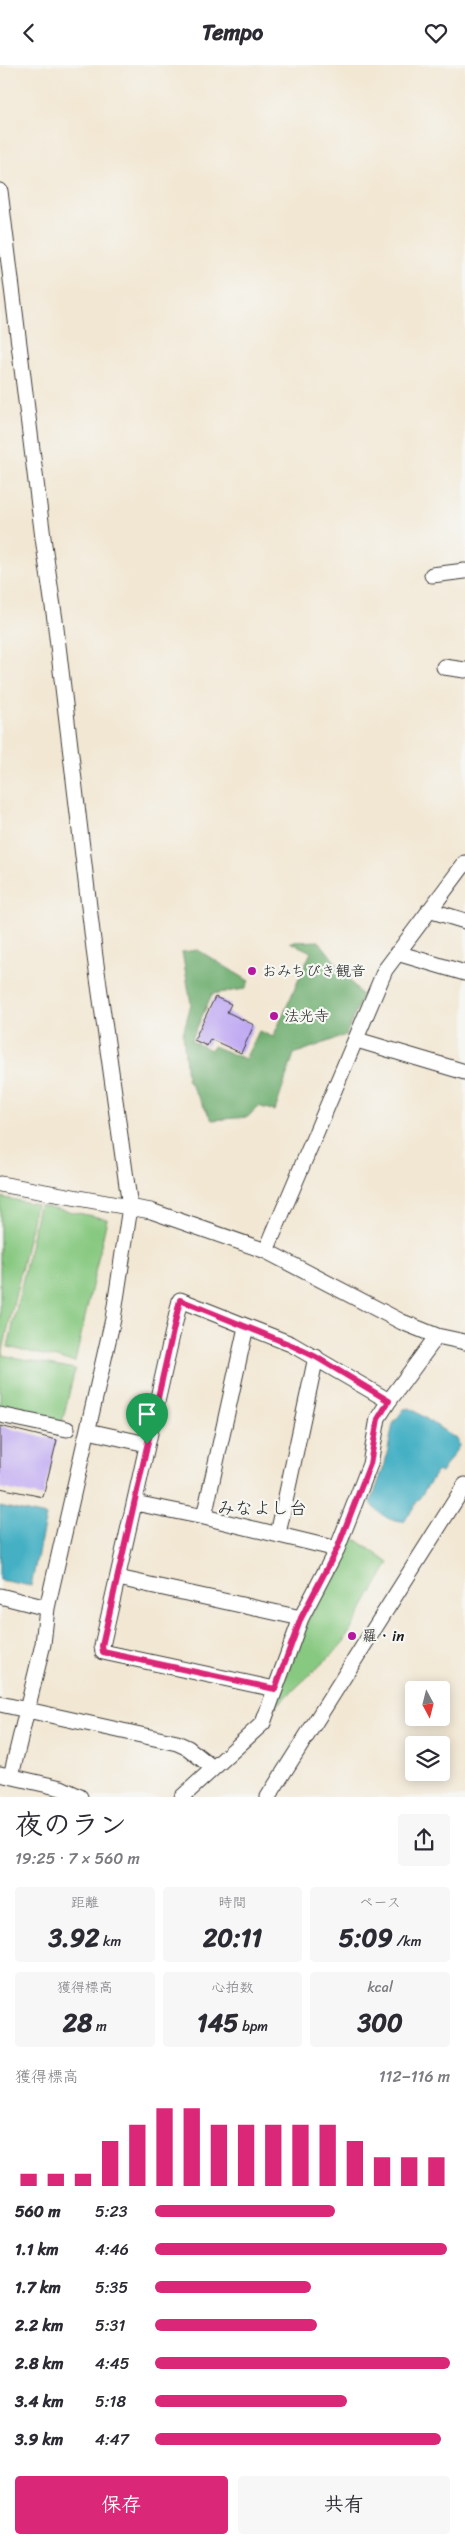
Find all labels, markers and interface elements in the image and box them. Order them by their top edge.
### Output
text: Tempo [202,13,263,52]
icon: back [15,19,43,47]
icon: heart [422,19,450,47]
place label: おみちびき観音 [262,958,366,984]
marker: おみちびき観音 [246,965,258,977]
place label: 法光寺 [284,1003,329,1029]
marker: 法光寺 [268,1010,280,1022]
pin [126,1393,168,1444]
icon: arrive [133,1400,161,1428]
district label: みなよし台 [217,1492,307,1524]
place label: 羅・in [362,1623,404,1649]
marker: 羅・in [346,1630,358,1642]
north arrow [405,1681,450,1726]
map controls [405,1681,450,1781]
button: layers [405,1736,450,1781]
text: 夜のラン [15,1800,127,1849]
button: share [398,1814,450,1866]
text: 19:25 · 7 × 560 m [15,1844,140,1873]
text: 距離 [71,1890,99,1915]
text: 時間 [218,1890,246,1915]
text: ペース [360,1890,401,1915]
text: 3.92 [48,1915,99,1960]
text: 20:11 [203,1915,262,1960]
text: 5:09 [339,1915,393,1960]
text: km [99,1929,121,1954]
text: /km [393,1929,422,1954]
text: 獲得標高 [57,1975,113,2000]
text: 心拍数 [211,1975,253,2000]
text: kcal [367,1975,393,2000]
text: 28 [63,2000,92,2045]
text: 145 [197,2000,239,2045]
text: 300 [358,2000,403,2045]
text: m [92,2014,107,2039]
text: bpm [239,2014,268,2039]
text: 獲得標高 [15,2062,79,2091]
text: 112–116 m [379,2062,450,2091]
text: 560 m [15,2197,60,2226]
text: 5:23 [95,2197,128,2226]
text: 1.1 km [15,2235,59,2264]
text: 4:46 [95,2235,129,2264]
text: 1.7 km [15,2273,61,2302]
text: 5:35 [95,2273,128,2302]
text: 2.2 km [15,2311,63,2340]
text: 5:31 [95,2311,125,2340]
text: 2.8 km [15,2349,64,2378]
text: 4:45 [95,2349,130,2378]
text: 3.4 km [15,2387,64,2416]
text: 5:18 [95,2387,126,2416]
text: 3.9 km [15,2425,63,2454]
text: 4:47 [95,2425,129,2454]
button: 保存 [15,2476,228,2534]
button: 共有 [238,2476,450,2534]

